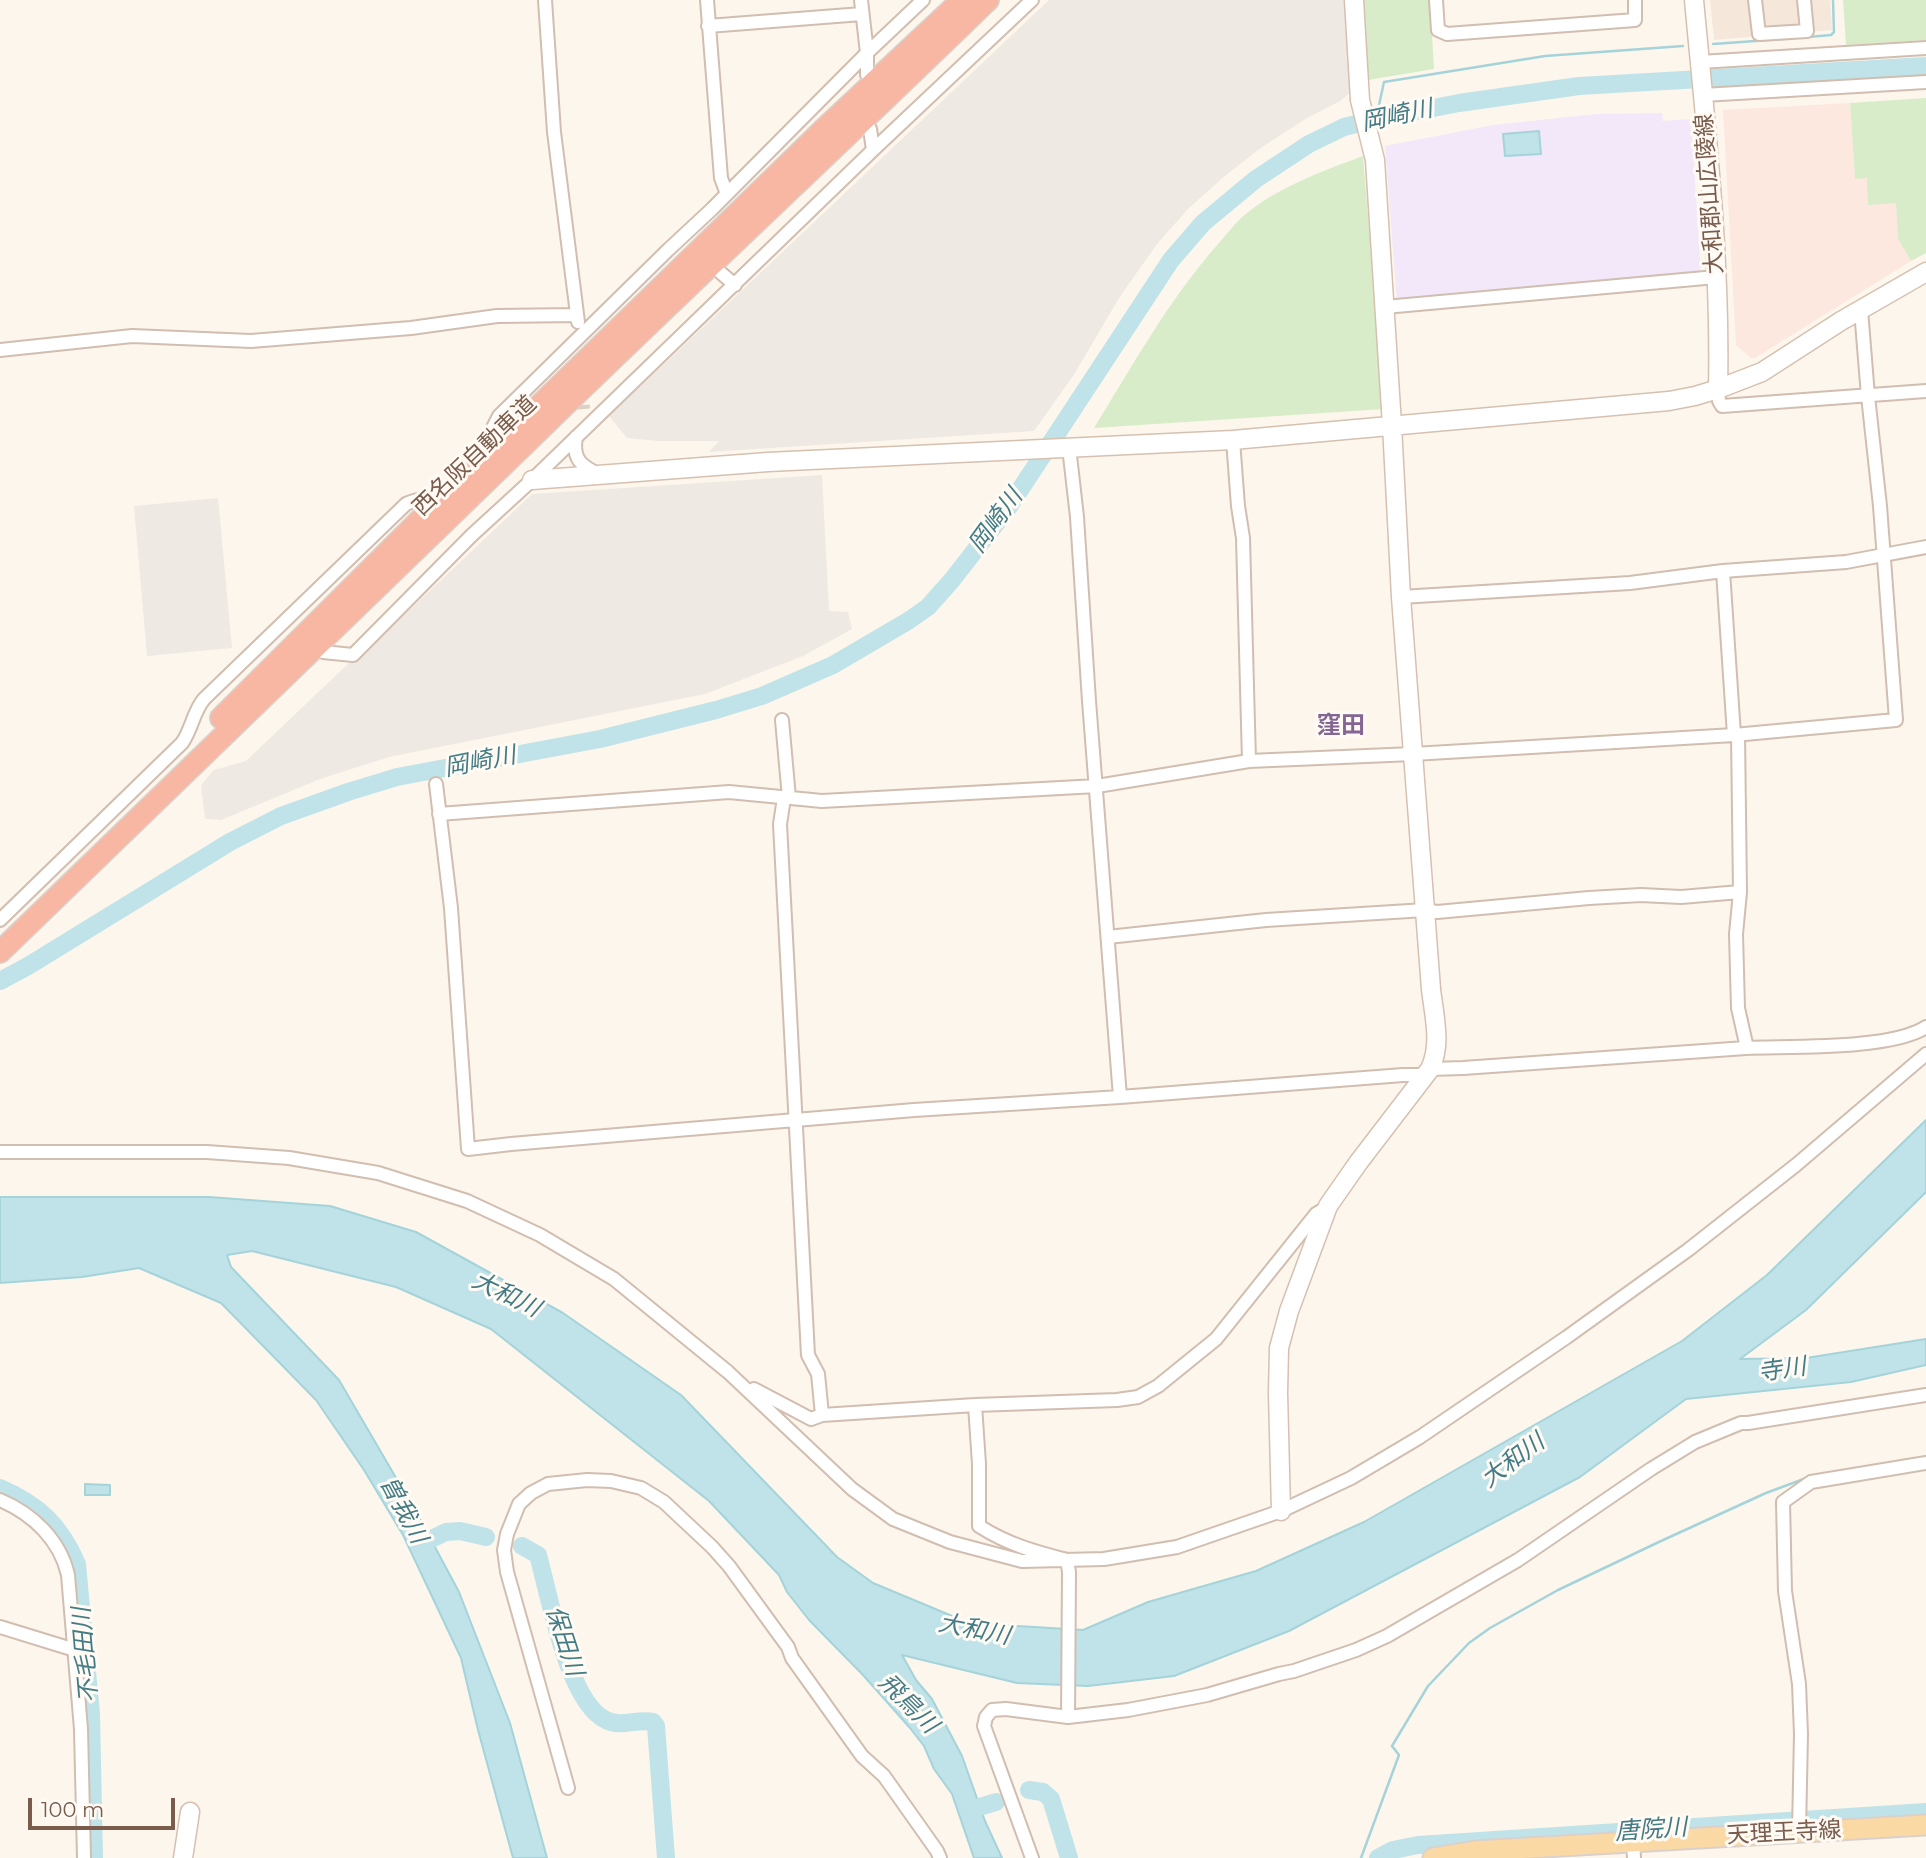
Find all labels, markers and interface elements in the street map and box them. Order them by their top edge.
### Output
water label: 岡崎川 [1359,94,1435,138]
street label: 大和郡山広陵線 [1691,113,1729,275]
street label: 西名阪自動車道 [408,390,542,522]
water label: 岡崎川 [963,483,1029,559]
district label: 窪田 [1317,712,1365,740]
water label: 岡崎川 [442,741,518,783]
water label: 大和川 [467,1266,545,1324]
water label: 寺川 [1756,1352,1808,1388]
water label: 大和川 [1476,1428,1550,1494]
water label: 曽我川 [373,1471,433,1549]
water label: 保田川 [539,1602,589,1680]
water label: 不毛田川 [67,1606,105,1704]
water label: 大和川 [936,1609,1012,1651]
water label: 飛鳥川 [872,1668,944,1740]
scale bar [32,1784,178,1828]
text: 100 m [41,1797,104,1822]
water label: 唐院川 [1614,1813,1688,1847]
street label: 天理王寺線 [1726,1816,1842,1850]

